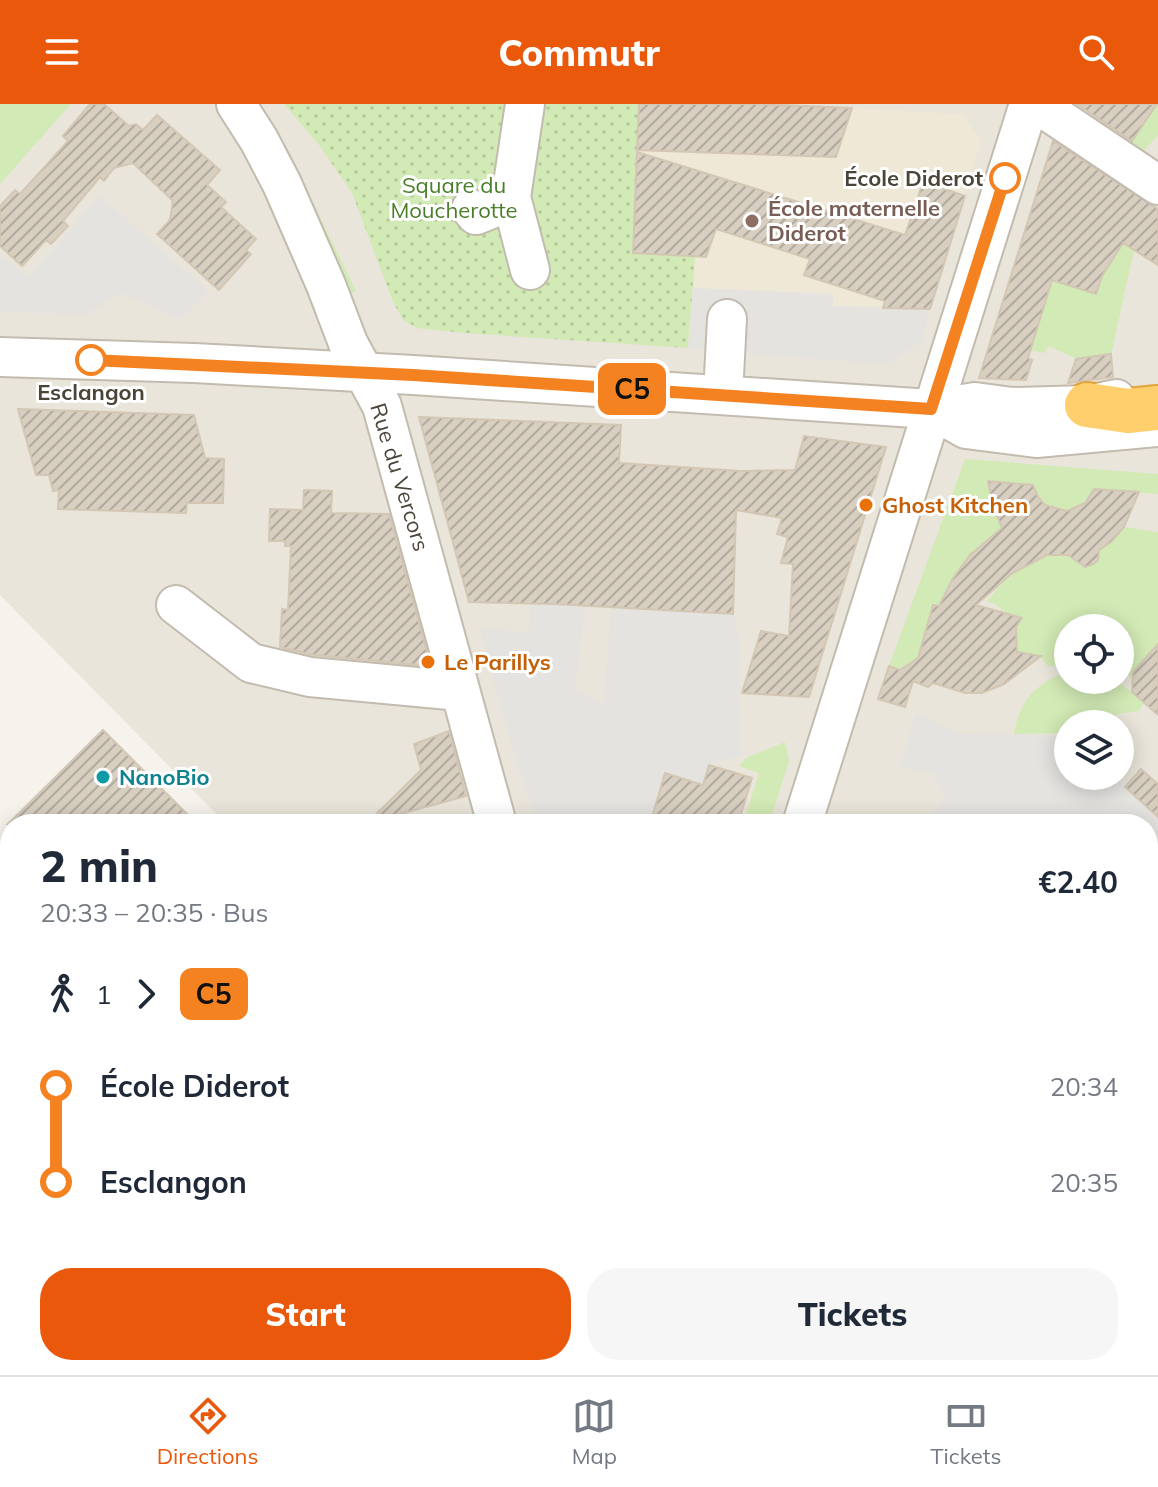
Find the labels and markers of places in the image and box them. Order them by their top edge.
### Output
marker: École Diderot [990,163,1020,193]
place label: École Diderot [844,164,983,192]
place label: École maternelle Diderot [768,194,940,247]
marker: École maternelle Diderot [743,212,761,230]
marker: Esclangon [76,345,106,375]
place label: Esclangon [37,378,145,406]
place label: Ghost Kitchen [882,491,1028,519]
marker: Ghost Kitchen [857,496,875,514]
place label: Le Parillys [444,648,551,676]
marker: Le Parillys [419,653,437,671]
place label: NanoBio [119,763,210,791]
marker: NanoBio [94,768,112,786]

